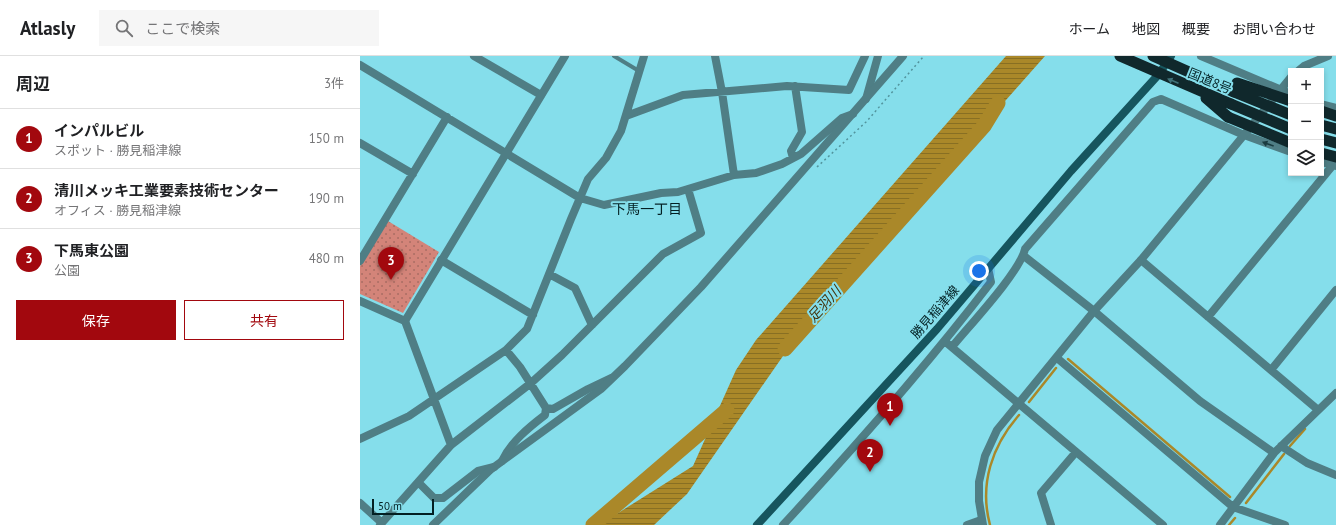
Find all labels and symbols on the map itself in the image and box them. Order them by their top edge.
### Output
street label: 国道8号 [1185,64,1235,98]
one-way arrow [1167,77,1179,83]
one-way arrow [1261,140,1273,146]
district label: 下馬一丁目 [612,200,682,218]
pin: 3 [378,247,404,280]
your location [969,261,989,281]
water label: 足羽川 [803,281,846,326]
street label: 勝見稲津線 [907,282,963,342]
pin: 1 [877,393,903,426]
pin: 2 [857,439,883,472]
scale bar [372,497,434,516]

